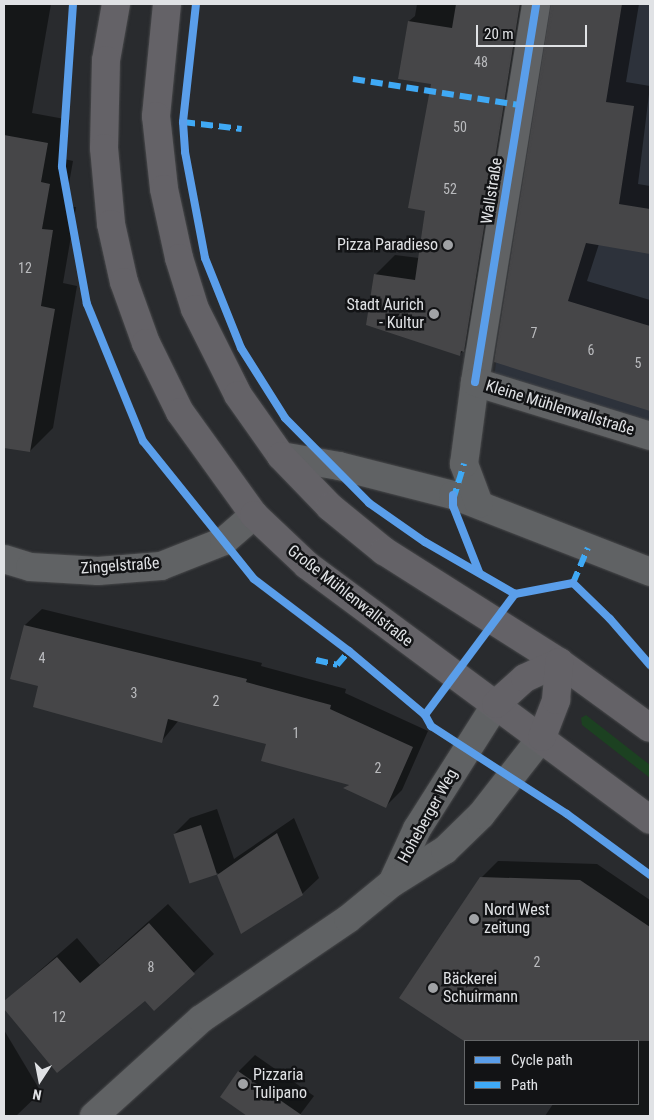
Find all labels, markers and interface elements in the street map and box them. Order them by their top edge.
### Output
scale bar [479,15,590,47]
text: 20 m [484,25,514,43]
house number: 48 [474,54,488,70]
house number: 50 [453,119,467,135]
street label: Wallstraße [477,156,507,226]
house number: 52 [443,181,457,197]
place label: Pizza Paradieso [337,235,438,255]
marker: Pizza Paradieso [442,239,454,251]
house number: 12 [18,260,32,276]
place label: Stadt Aurich - Kultur [346,295,424,333]
marker: Stadt Aurich - Kultur [428,308,440,320]
house number: 7 [531,325,537,341]
house number: 6 [588,342,594,358]
house number: 5 [635,355,641,371]
street label: Kleine Mühlenwallstraße [483,376,637,440]
street label: Große Mühlenwallstraße [284,541,416,651]
street label: Zingelstraße [80,554,160,578]
house number: 4 [39,650,45,666]
house number: 3 [131,685,137,701]
house number: 2 [213,693,219,709]
house number: 1 [293,725,299,741]
house number: 2 [375,760,381,776]
street label: Hoheberger Weg [394,766,462,866]
place label: Nord West zeitung [484,900,550,938]
marker: Nord West zeitung [468,913,480,925]
house number: 2 [534,954,540,970]
house number: 8 [148,959,154,975]
place label: Bäckerei Schuirmann [443,969,518,1007]
marker: Bäckerei Schuirmann [427,982,439,994]
house number: 12 [52,1009,66,1025]
legend [464,1040,639,1105]
text: Cycle path [511,1051,573,1069]
north arrow [15,1055,65,1105]
place label: Pizzaria Tulipano [253,1065,307,1103]
text: Path [511,1076,538,1094]
marker: Pizzaria Tulipano [237,1078,249,1090]
text: N [31,1086,43,1103]

